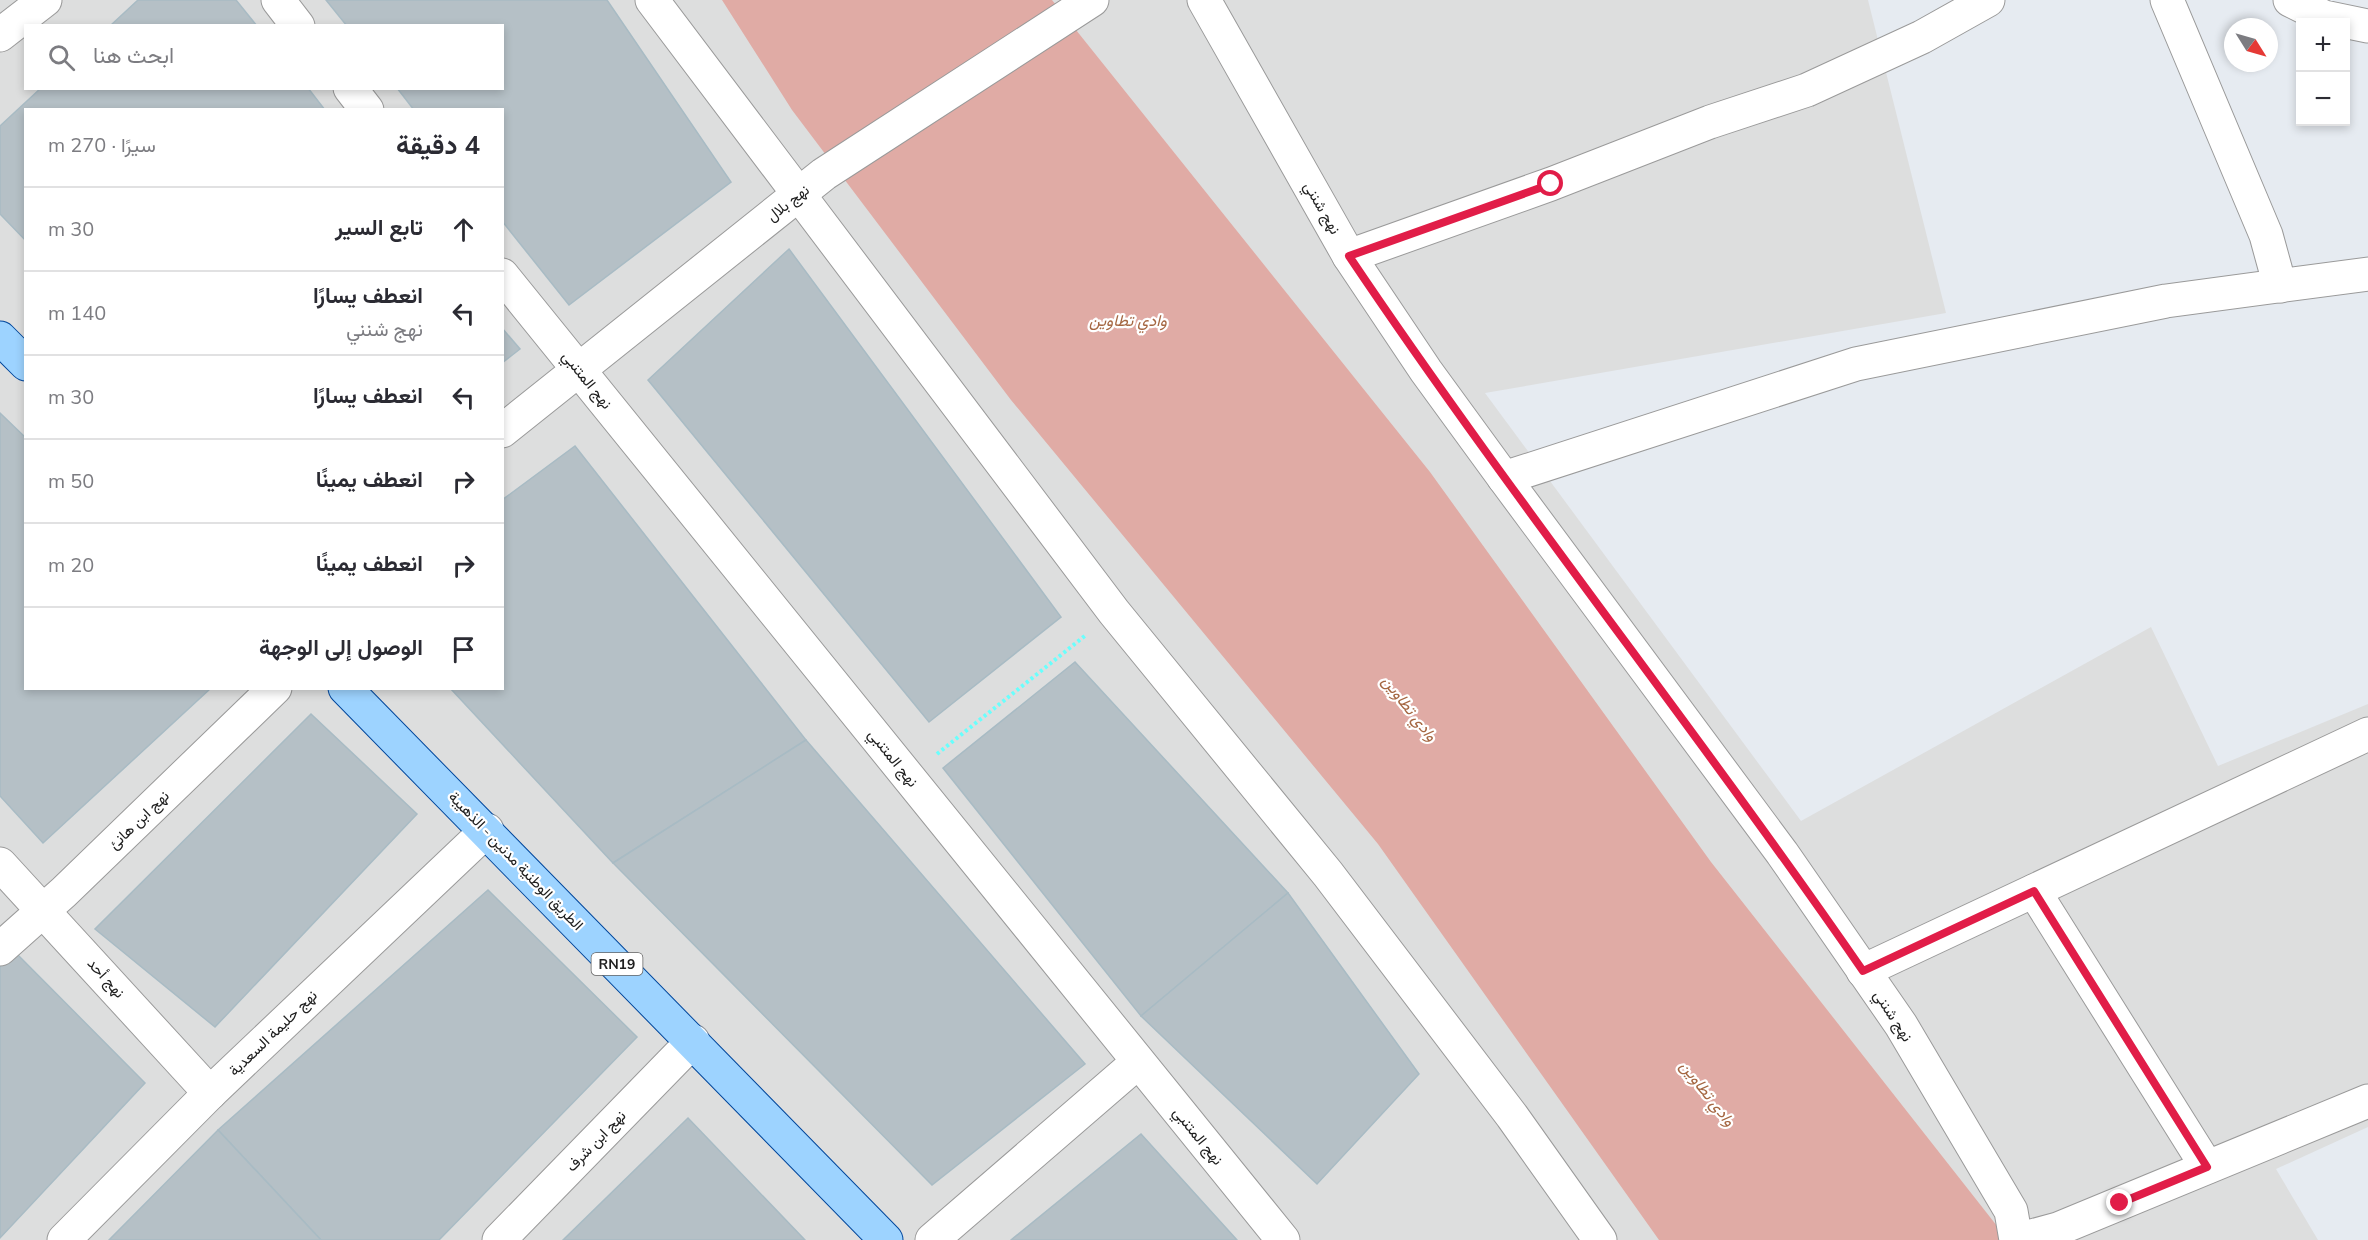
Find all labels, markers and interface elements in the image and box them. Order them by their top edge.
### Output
north arrow [2224,18,2278,72]
map controls [2296,18,2350,126]
button: + [2296,18,2350,72]
search box [24,24,504,90]
icon: search [45,41,78,74]
text: ابحث هنا [93,41,174,71]
button: − [2296,72,2350,126]
text: 4 دقيقة [396,128,480,163]
text: سيرًا · 270 m [48,132,156,159]
route start [1537,170,1563,196]
street label: نهج شنني [1296,178,1345,239]
street label: نهج بلال [763,180,814,227]
text: تابع السير [335,213,423,243]
icon: ahead [447,213,480,246]
text: 30 m [48,216,94,243]
text: انعطف يسارًا [313,281,423,311]
icon: left [447,297,480,330]
text: 140 m [48,300,106,327]
water label: وادي تطاوين [1089,310,1167,334]
text: نهج شنني [346,316,423,343]
street label: نهج المتنبي [555,347,617,415]
text: انعطف يسارًا [313,381,423,411]
icon: left [447,381,480,414]
text: 30 m [48,384,94,411]
text: انعطف يمينًا [316,465,423,495]
icon: right [447,465,480,498]
text: 50 m [48,468,94,495]
text: انعطف يمينًا [316,549,423,579]
icon: right [447,549,480,582]
text: 20 m [48,552,94,579]
text: الوصول إلى الوجهة [259,633,423,663]
icon: arrive [447,633,480,666]
water label: وادي تطاوين [1375,671,1442,747]
street label: نهج المتنبي [861,725,923,793]
street label: نهج ابن هانئ [104,786,174,855]
street label: الطريق الوطنية مدنين - الذهيبة [444,787,588,935]
road number: RN19 [592,953,642,975]
street label: نهج أحد [82,954,129,1003]
street label: نهج حليمة السعدية [224,986,322,1081]
street label: نهج شنني [1866,986,1917,1047]
water label: وادي تطاوين [1673,1056,1740,1132]
street label: نهج المتنبي [1166,1103,1228,1171]
street label: نهج ابن شرف [562,1106,631,1177]
route end [2106,1189,2132,1215]

